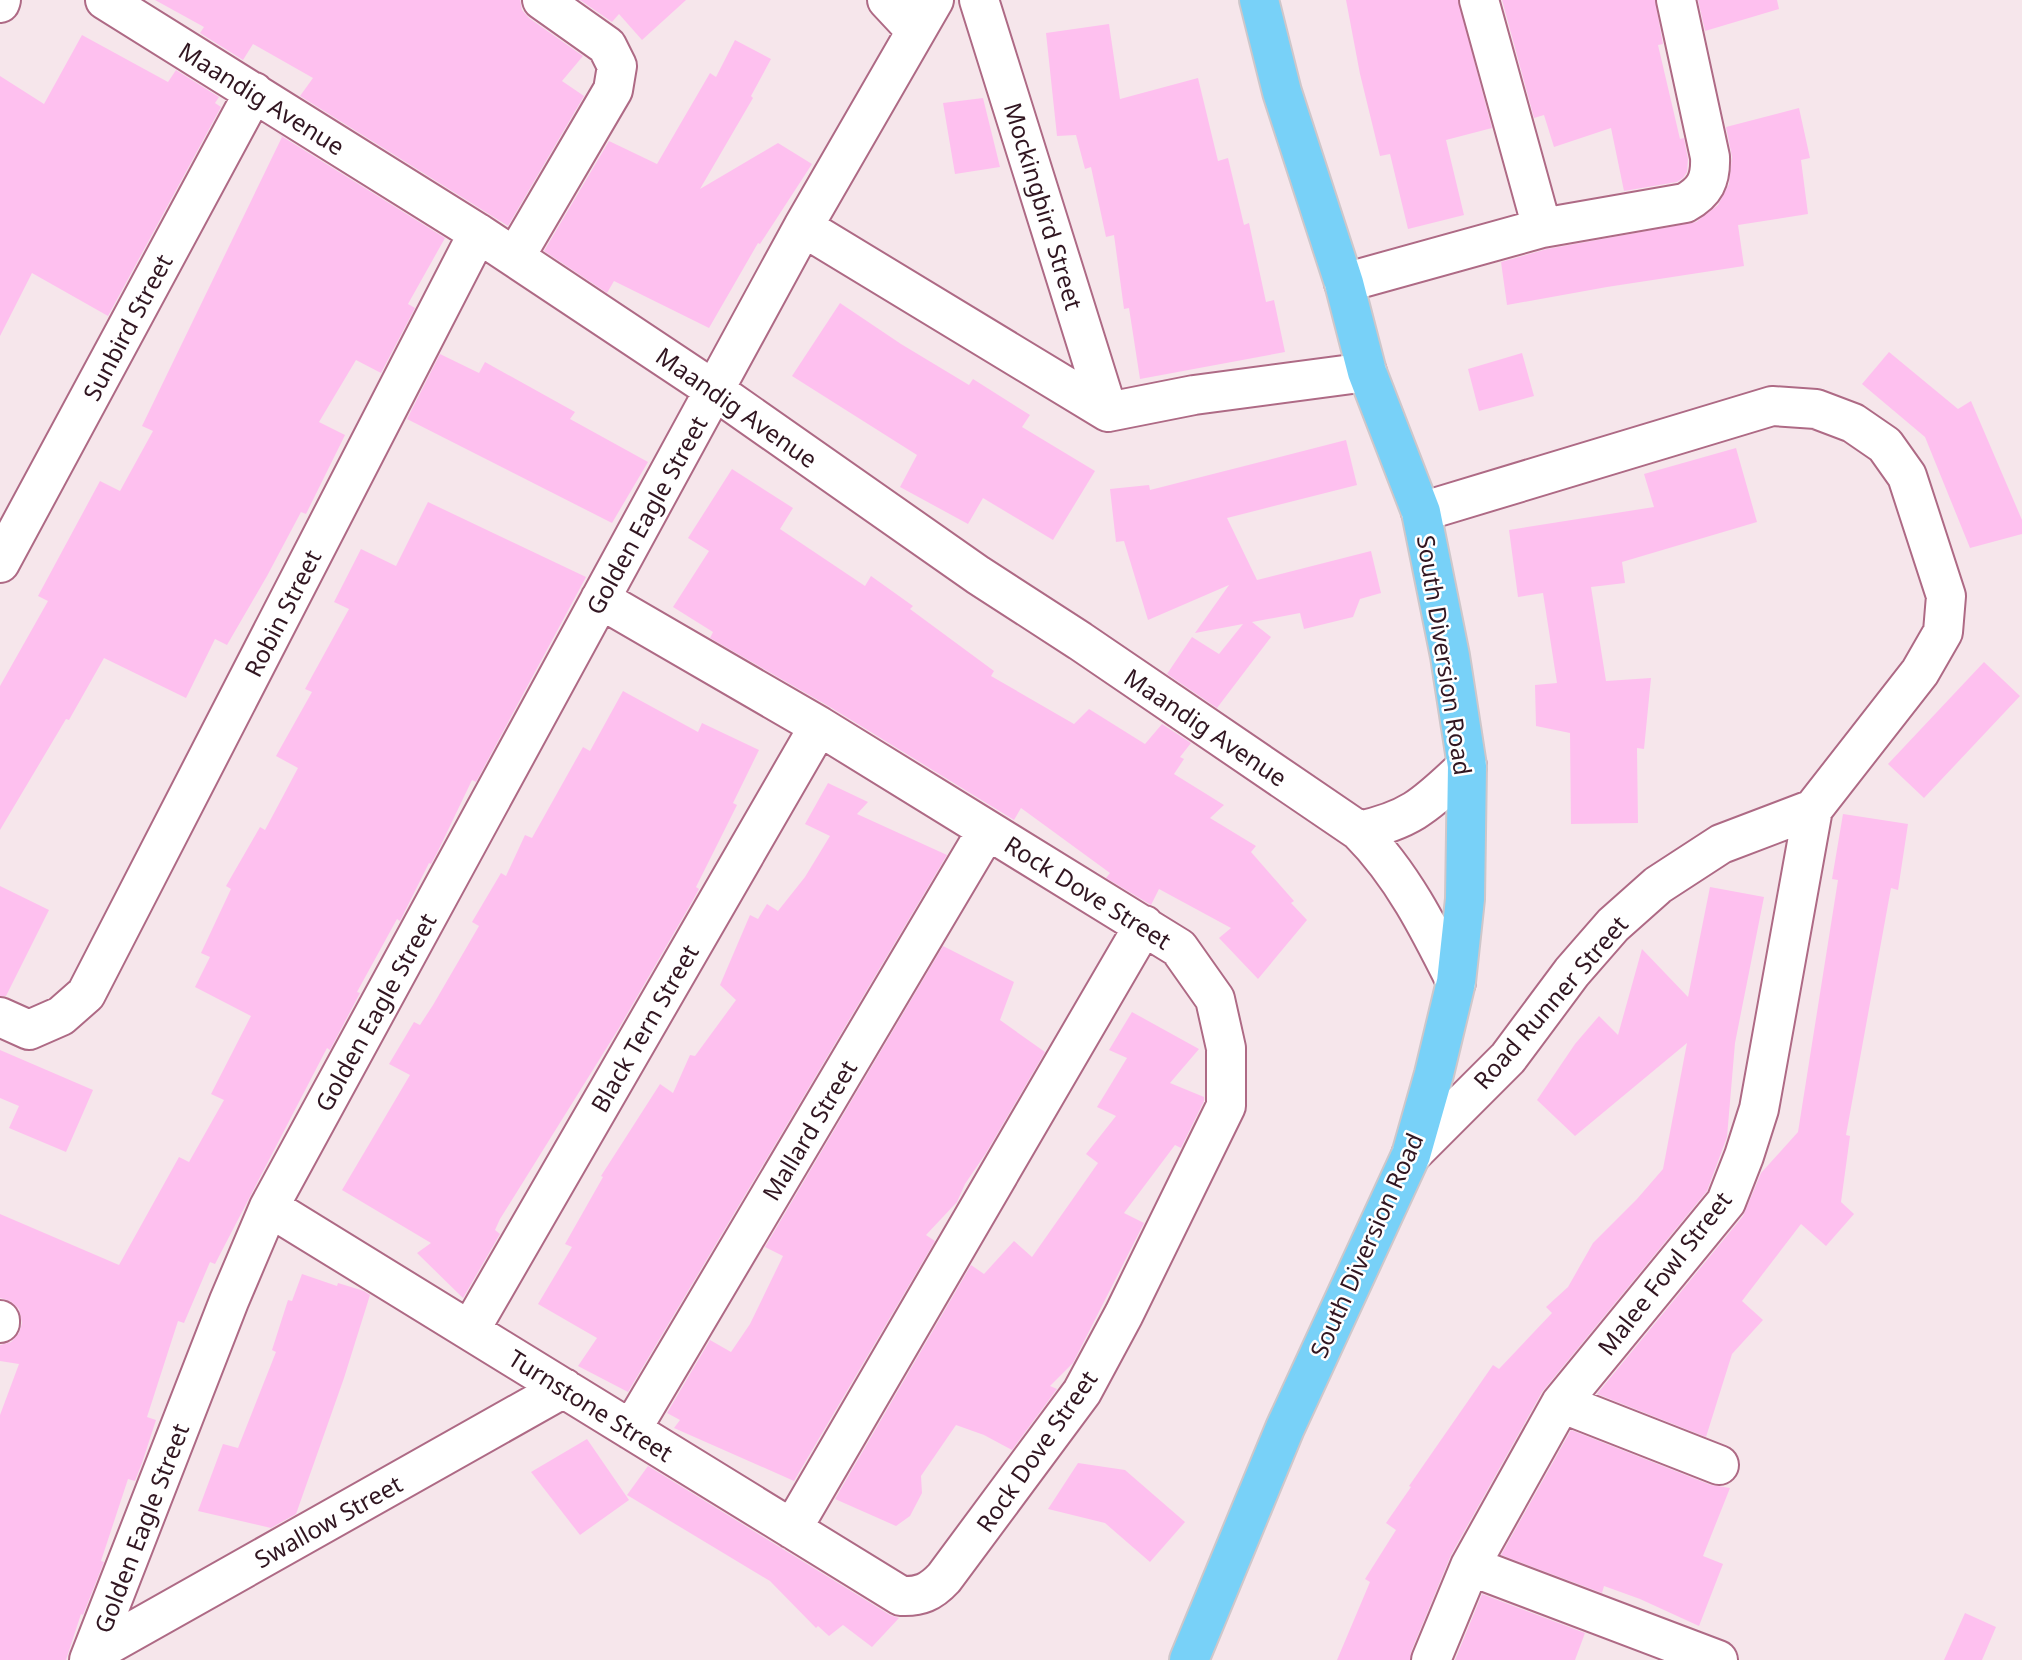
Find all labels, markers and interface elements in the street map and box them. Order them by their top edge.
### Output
street label: Maandig Avenue [173,34,351,162]
street label: Mockingbird Street [997,98,1091,314]
street label: Sunbird Street [75,248,180,406]
street label: Maandig Avenue [650,339,824,475]
street label: Golden Eagle Street [578,410,714,620]
street label: South Diversion Road [1410,533,1480,777]
street label: Robin Street [236,544,328,682]
street label: Maandig Avenue [1118,660,1294,794]
street label: Rock Dove Street [998,828,1178,957]
street label: Golden Eagle Street [307,907,443,1117]
street label: Road Runner Street [1465,908,1635,1096]
street label: Black Tern Street [582,938,706,1118]
street label: Mallard Street [754,1053,864,1206]
street label: South Diversion Road [1302,1127,1430,1363]
street label: Malee Fowl Street [1590,1184,1739,1362]
street label: Turnstone Street [503,1341,680,1469]
street label: Rock Dove Street [968,1363,1104,1539]
street label: Golden Eagle Street [86,1418,196,1638]
street label: Swallow Street [248,1467,408,1575]

